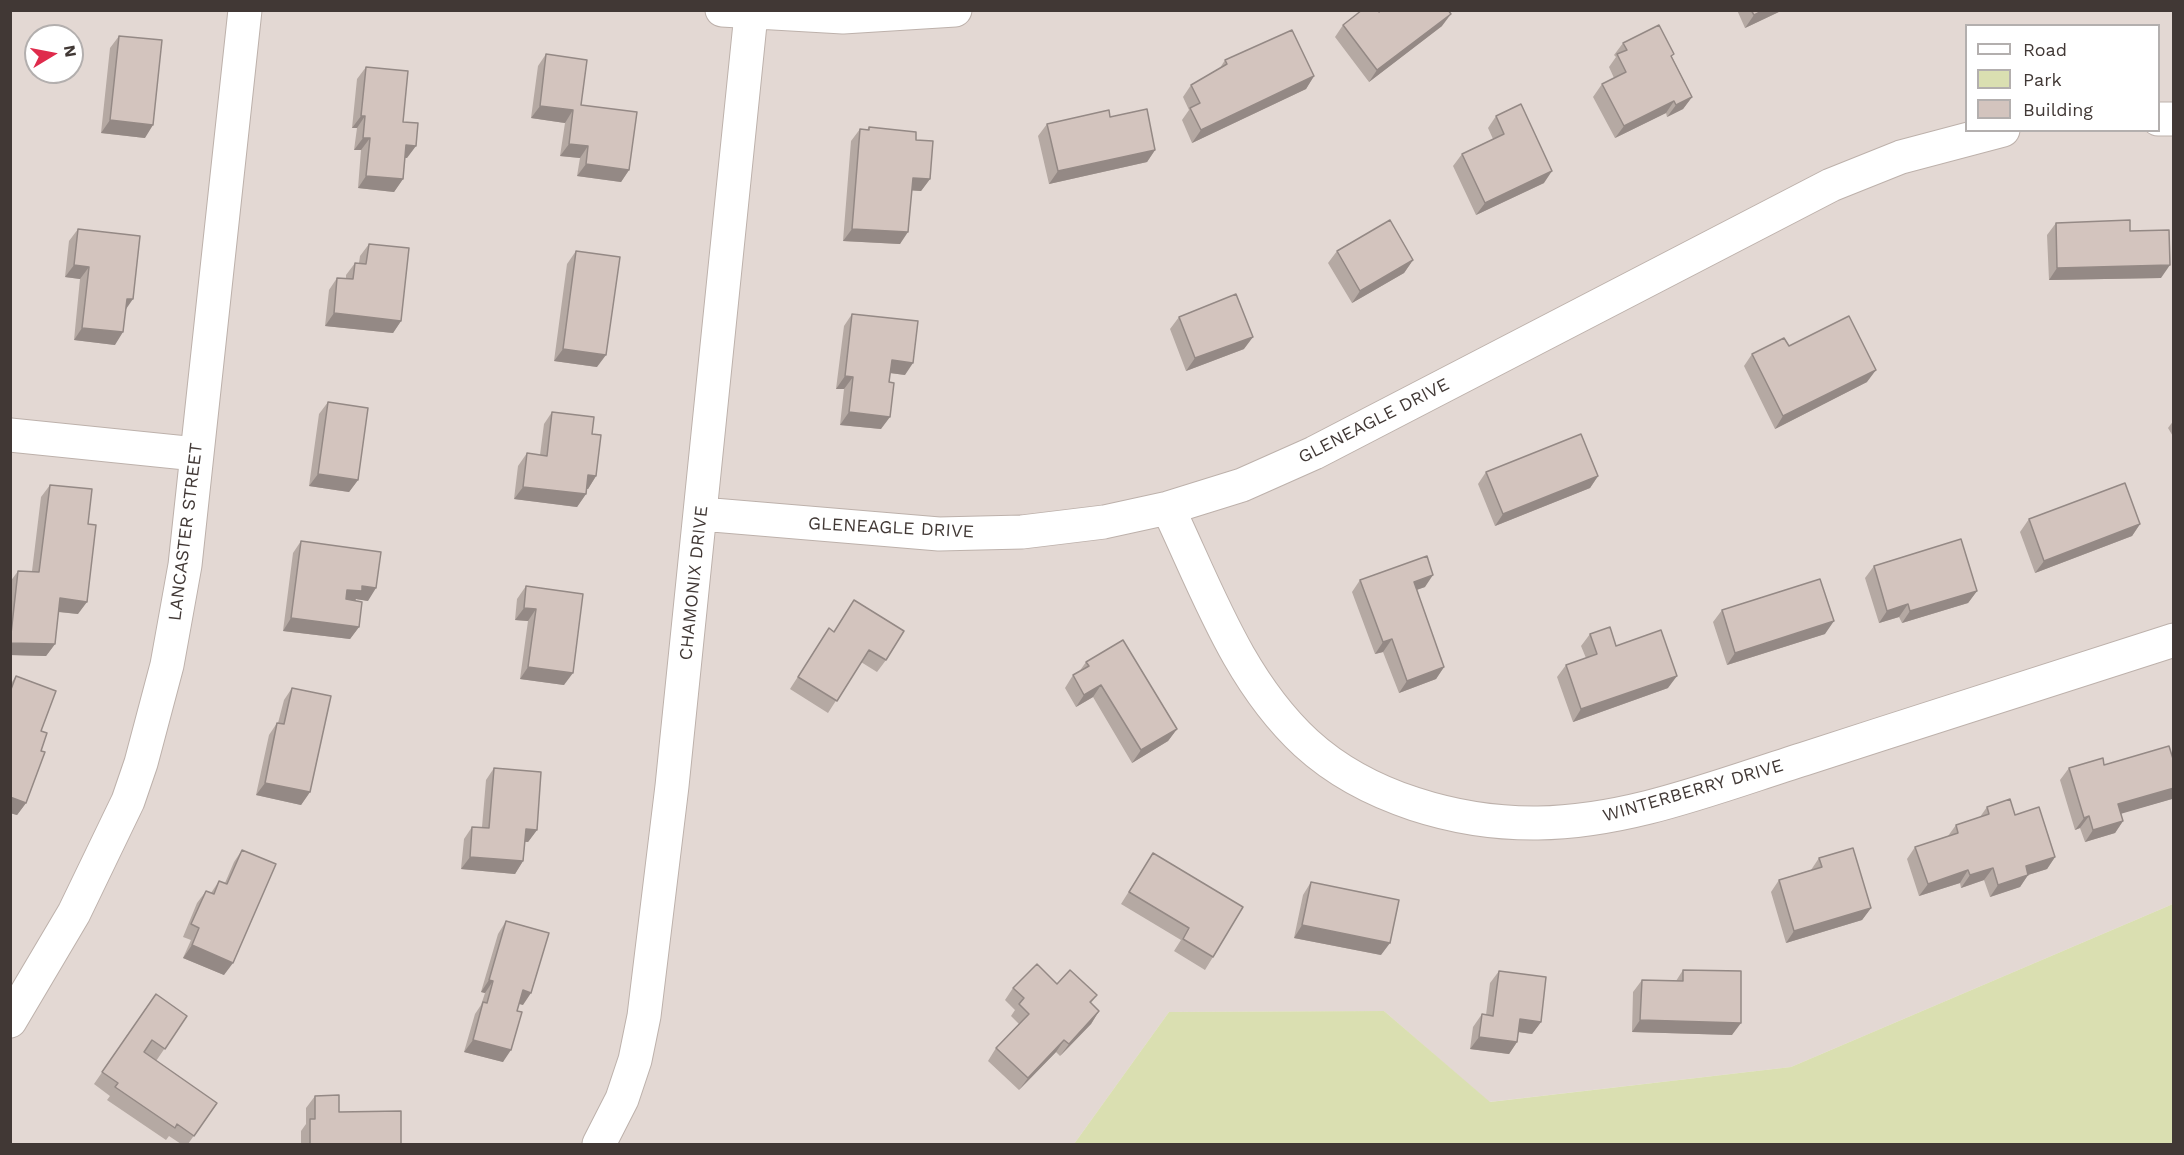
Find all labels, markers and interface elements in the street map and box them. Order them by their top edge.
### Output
north arrow [24,24,84,84]
legend [1965,24,2160,132]
text: Road [2023,39,2067,60]
text: N [60,44,81,59]
text: Park [2023,69,2062,90]
text: Building [2023,99,2093,120]
street label: GLENEAGLE DRIVE [1295,374,1453,468]
street label: LANCASTER STREET [164,442,208,622]
street label: CHAMONIX DRIVE [675,505,713,661]
street label: GLENEAGLE DRIVE [807,513,975,543]
street label: WINTERBERRY DRIVE [1600,755,1786,827]

